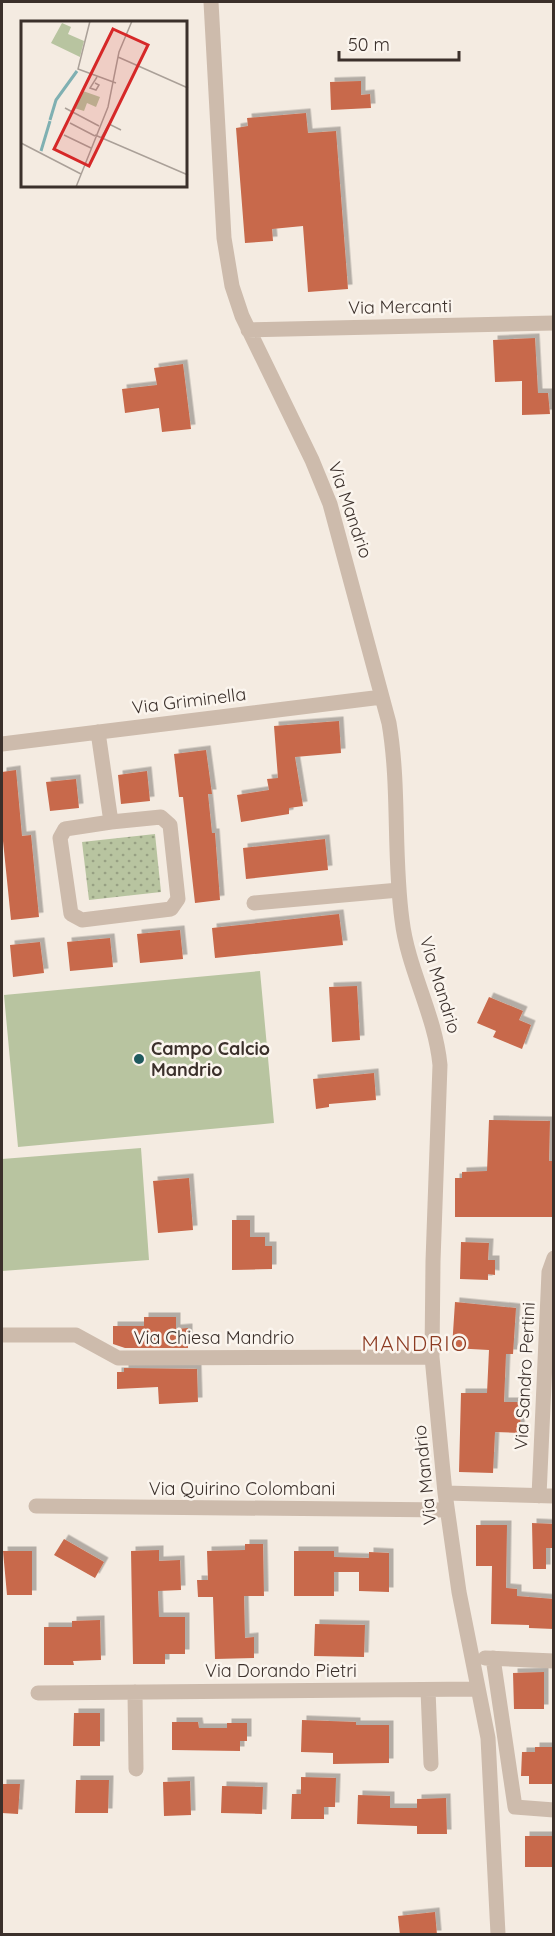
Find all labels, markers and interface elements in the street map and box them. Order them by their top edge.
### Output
inset map [21,21,188,188]
scale bar [339,24,459,62]
text: 50 m [348,33,390,56]
street label: Via Mercanti [348,294,452,319]
street label: Via Mandrio [323,459,378,561]
street label: Via Griminella [130,682,247,719]
street label: Via Mandrio [415,933,466,1036]
place label: Campo Calcio Mandrio [151,1037,270,1081]
marker: Campo Calcio Mandrio [132,1052,146,1066]
street label: Via Sandro Pertini [509,1301,540,1451]
street label: Via Chiesa Mandrio [134,1326,294,1349]
district label: MANDRIO [361,1330,469,1356]
street label: Via Mandrio [408,1424,441,1526]
street label: Via Quirino Colombani [149,1477,335,1500]
street label: Via Dorando Pietri [205,1659,357,1682]

